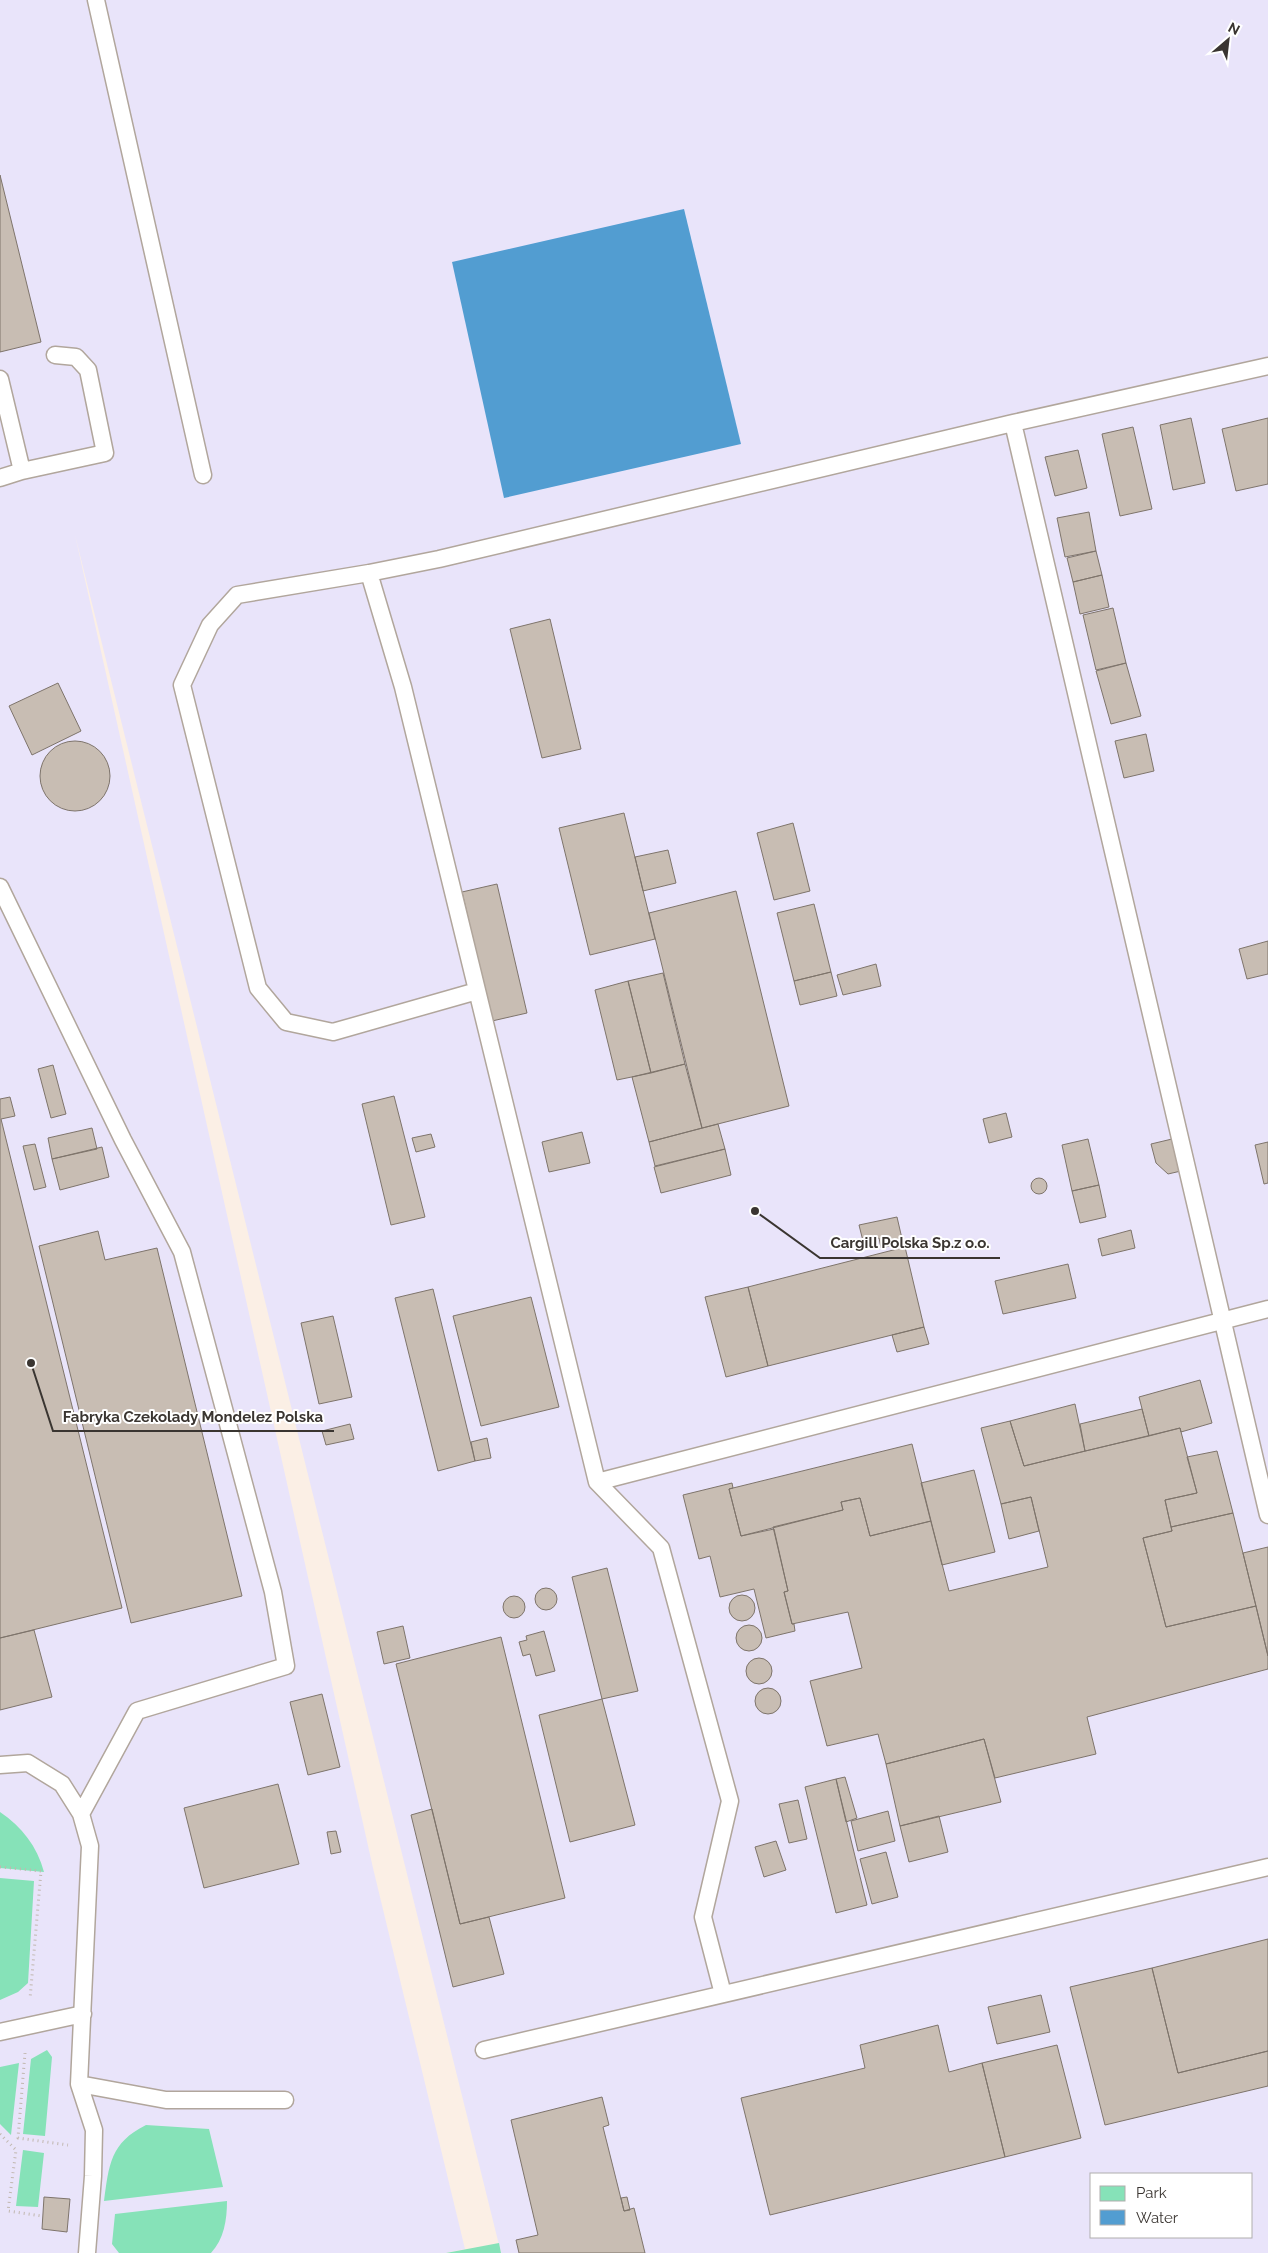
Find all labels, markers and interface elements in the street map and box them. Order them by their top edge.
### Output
north arrow [1203,15,1253,65]
text: N [1226,19,1243,38]
callout: Cargill Polska Sp.z o.o. [820,1228,1000,1258]
text: Cargill Polska Sp.z o.o. [830,1234,990,1252]
callout: Fabryka Czekolady Mondelez Polska [53,1401,334,1431]
text: Fabryka Czekolady Mondelez Polska [63,1408,324,1426]
legend [1090,2173,1253,2238]
text: Park [1136,2184,1167,2202]
text: Water [1136,2209,1179,2227]

